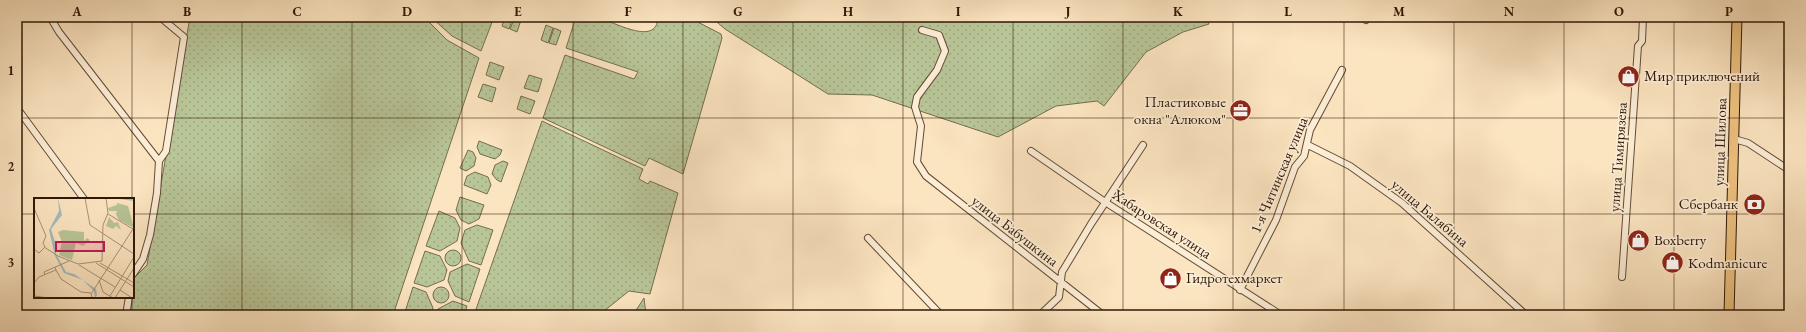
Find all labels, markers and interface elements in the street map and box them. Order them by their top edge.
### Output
text: A [71,3,82,20]
text: B [183,3,191,20]
text: C [292,3,302,20]
text: D [402,3,412,20]
text: E [514,3,522,20]
text: F [624,3,632,20]
text: G [733,3,743,20]
text: H [843,3,854,20]
text: I [956,3,961,20]
text: J [1064,3,1071,20]
text: K [1173,3,1184,20]
text: L [1284,3,1292,20]
text: M [1393,3,1405,20]
text: N [1504,3,1515,20]
text: O [1614,3,1624,20]
text: P [1725,3,1733,20]
text: 1 [8,62,15,79]
shop icon: Мир приключений [1615,63,1641,89]
place label: Мир приключений [1644,66,1760,85]
place label: Пластиковые окна "Алюком" [1134,92,1226,128]
street label: улица Шилова [1708,97,1731,187]
office icon: Пластиковые окна "Алюком" [1228,98,1254,124]
street label: улица Тимирязева [1604,101,1631,212]
street label: 1-я Читинская улица [1245,114,1312,236]
text: 2 [8,158,15,175]
street label: улица Балябина [1388,175,1473,251]
street label: Хабаровская улица [1108,184,1215,263]
street label: улица Бабушкина [968,191,1063,270]
bank icon: Сбербанк [1741,191,1767,217]
place label: Сбербанк [1679,194,1738,213]
inset map [34,198,134,298]
shop icon: Boxberry [1626,227,1652,253]
place label: Boxberry [1654,230,1707,249]
shop icon: Kodmanicure [1660,250,1686,276]
place label: Kodmanicure [1688,253,1768,272]
text: 3 [8,254,15,271]
shop icon: Гидротехмаркет [1157,265,1183,291]
place label: Гидротехмаркет [1186,268,1282,287]

